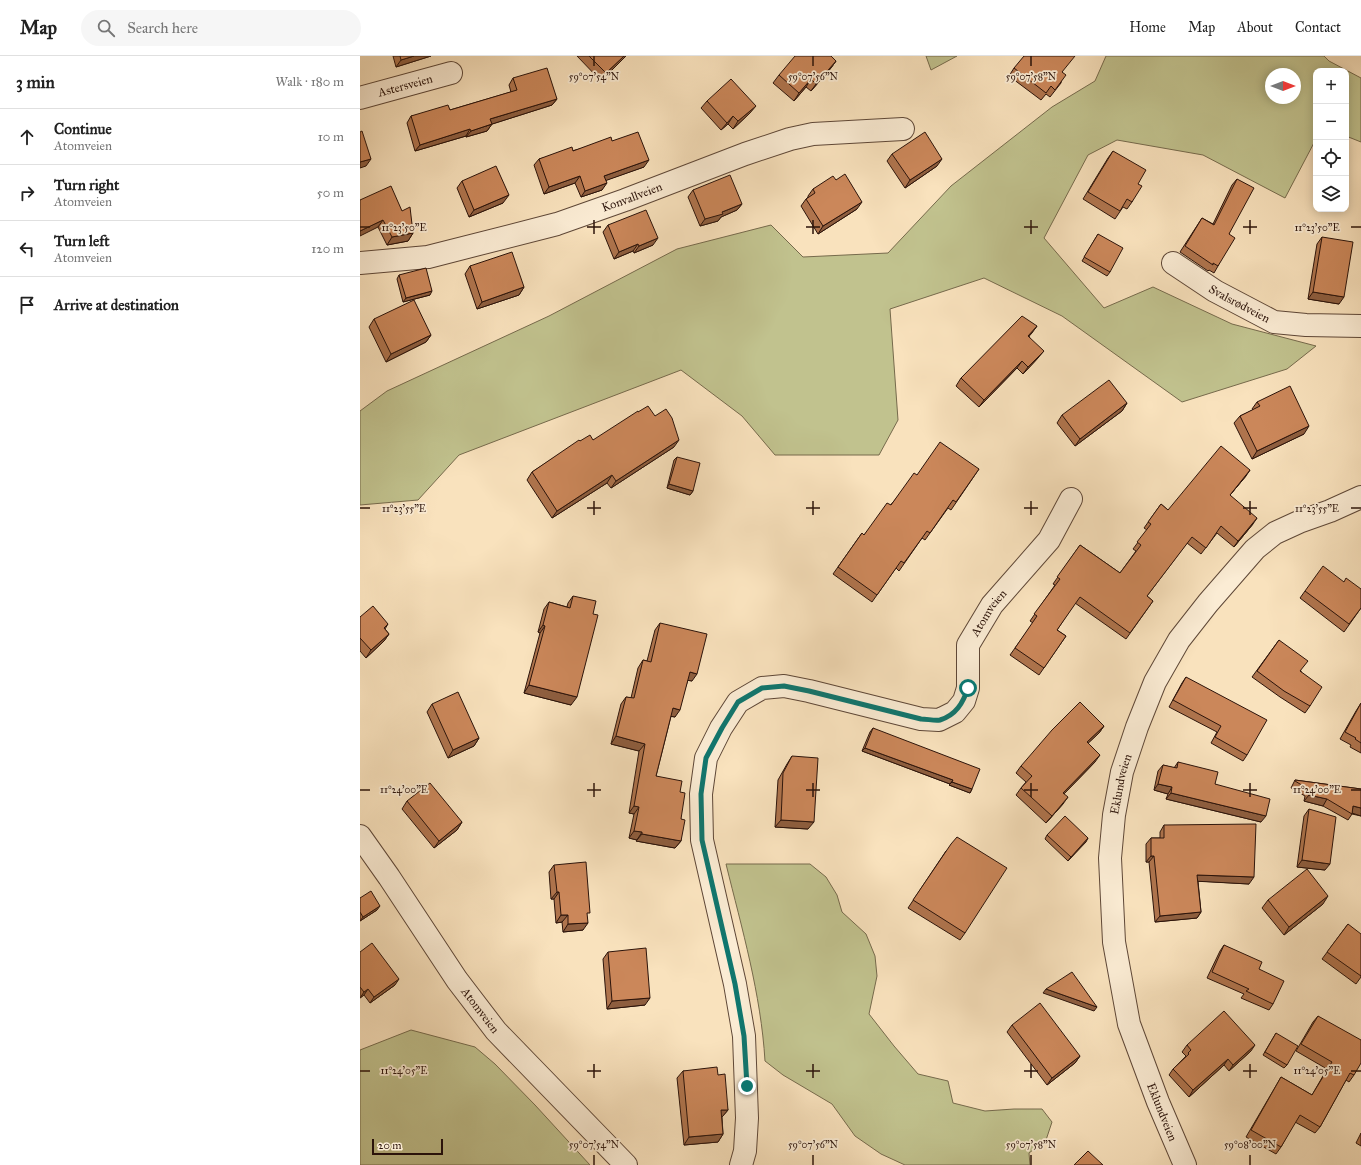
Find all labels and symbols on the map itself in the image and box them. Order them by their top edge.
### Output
north arrow [1265,68,1301,104]
street label: Astersveien [375,71,435,100]
text: 59°07'54"N [569,71,620,83]
text: 59°07'56"N [788,71,839,83]
text: 59°07'58"N [1006,71,1057,83]
street label: Konvallveien [600,179,665,215]
text: 11°23'50"E [381,222,427,234]
text: 11°23'50"E [1294,222,1340,234]
street label: Svalsrødveien [1206,282,1273,326]
text: 11°23'55"E [382,503,426,515]
text: 11°23'55"E [1295,503,1339,515]
street label: Atomveien [967,586,1010,640]
route start [959,679,977,697]
street label: Eklundveien [1107,752,1135,816]
text: 11°24'00"E [380,784,428,796]
text: 11°24'00"E [1293,784,1341,796]
street label: Atomveien [458,984,502,1036]
text: 11°24'05"E [381,1065,427,1077]
text: 11°24'05"E [1294,1065,1340,1077]
route end [738,1077,756,1095]
street label: Eklundveien [1144,1081,1180,1144]
scale bar [372,1137,443,1156]
text: 59°07'54"N [569,1139,620,1151]
text: 59°07'56"N [788,1139,839,1151]
text: 59°07'58"N [1006,1139,1057,1151]
text: 59°08'00"N [1224,1139,1277,1151]

